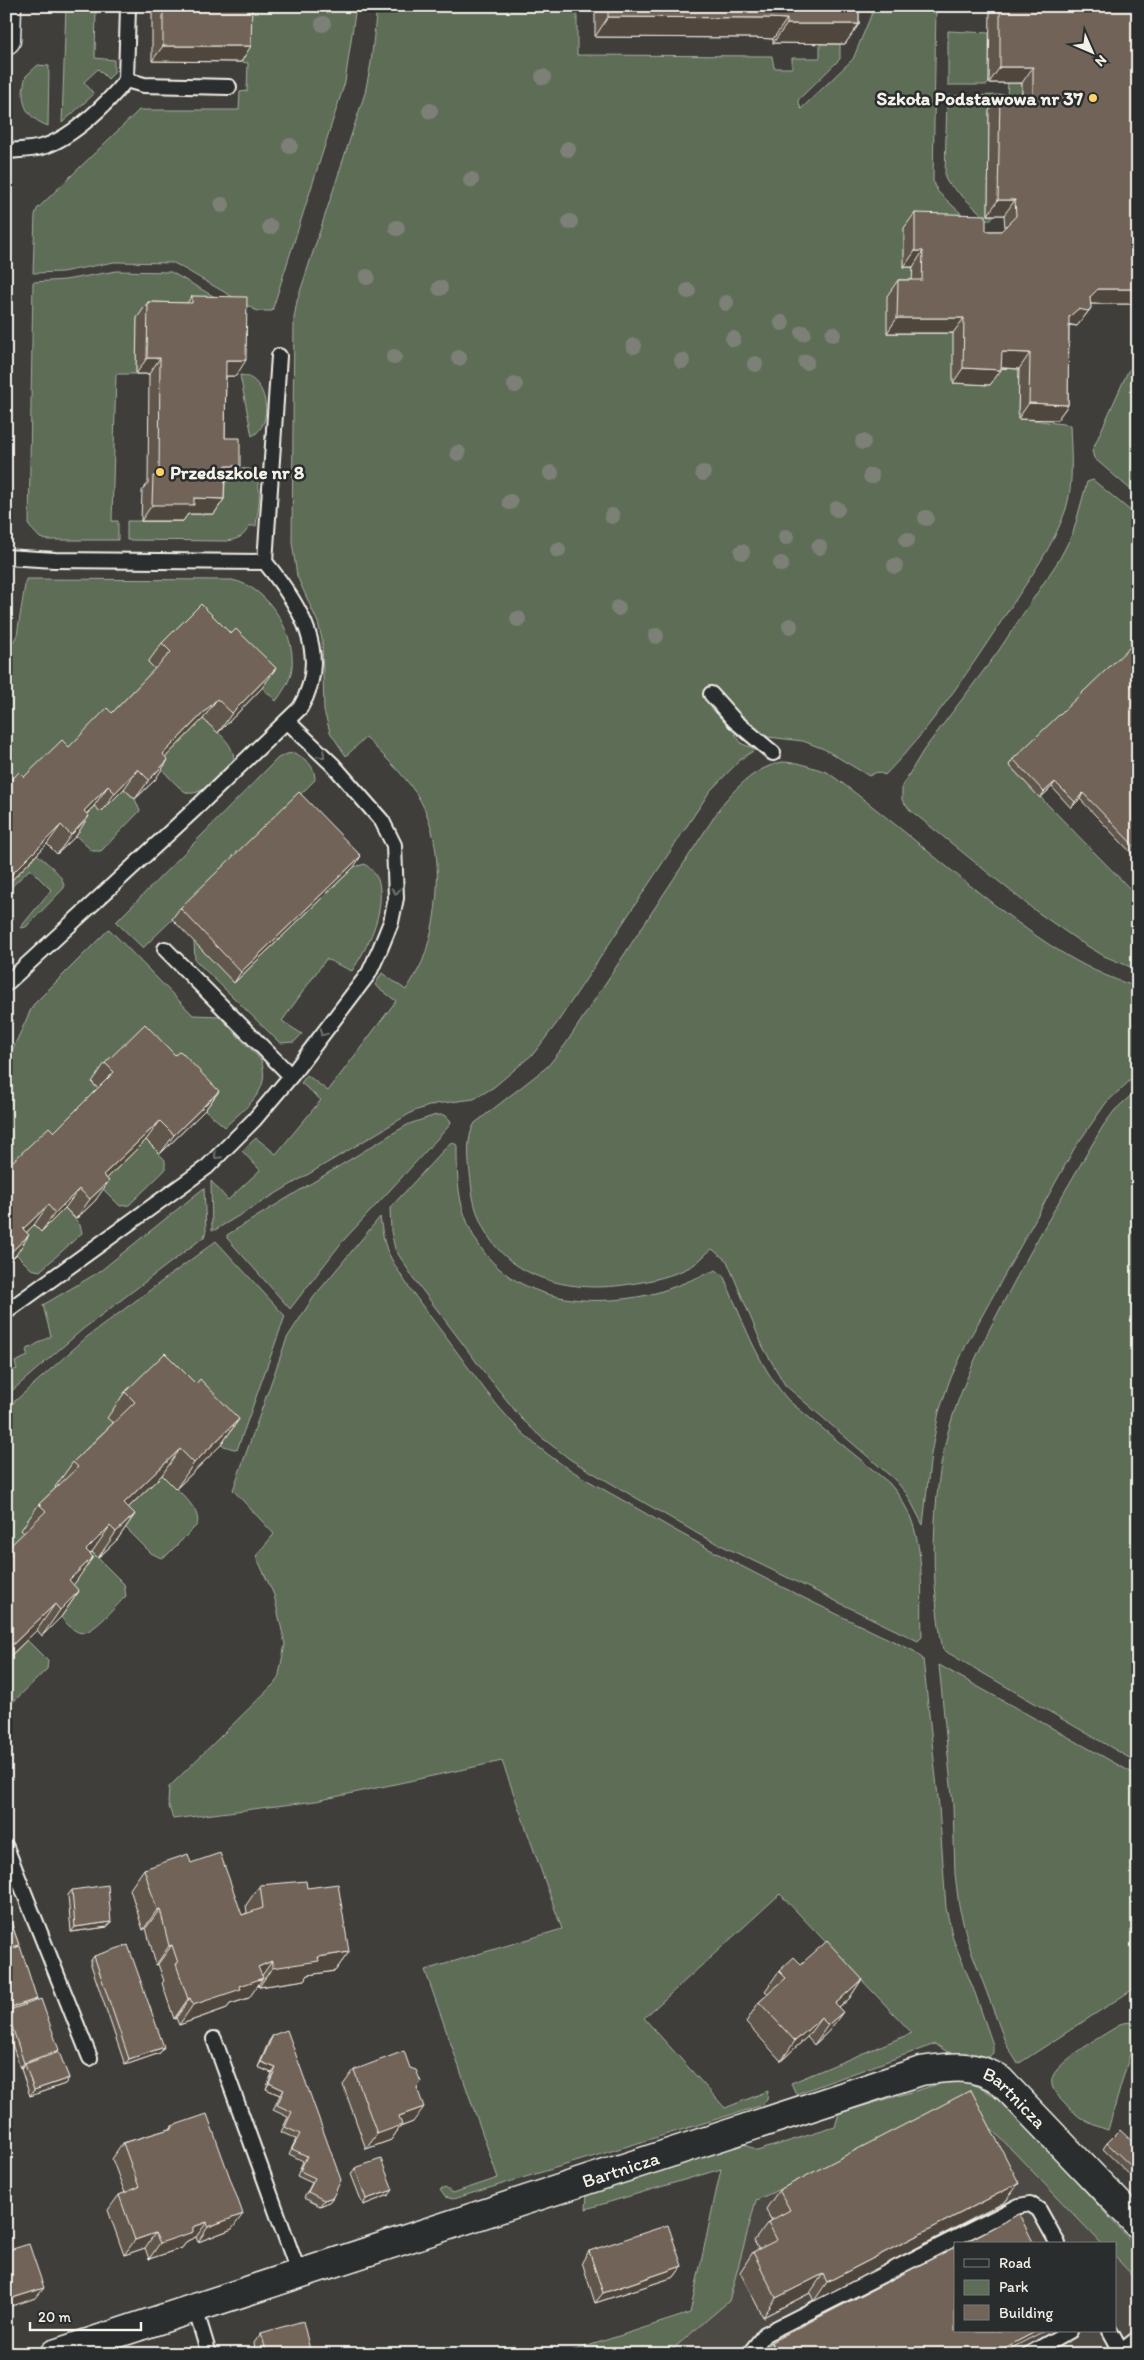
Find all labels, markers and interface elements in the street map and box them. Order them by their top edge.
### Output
north arrow [1066,28,1116,78]
text: N [1091,51,1110,70]
place label: Szkoła Podstawowa nr 37 [877,87,1084,110]
marker: Szkoła Podstawowa nr 37 [1087,92,1099,104]
place label: Przedszkole nr 8 [170,461,305,484]
marker: Przedszkole nr 8 [154,466,166,478]
one-way arrow [316,749,325,758]
one-way arrow [390,888,401,896]
one-way arrow [320,1027,329,1037]
one-way arrow [214,1151,223,1160]
street label: Bartnicza [980,2061,1051,2133]
street label: Bartnicza [579,2146,662,2192]
legend [954,2242,1116,2332]
text: Road [999,2254,1032,2272]
text: Park [999,2278,1029,2296]
scale bar [30,2300,141,2332]
text: Building [999,2304,1053,2322]
text: 20 m [38,2308,72,2326]

